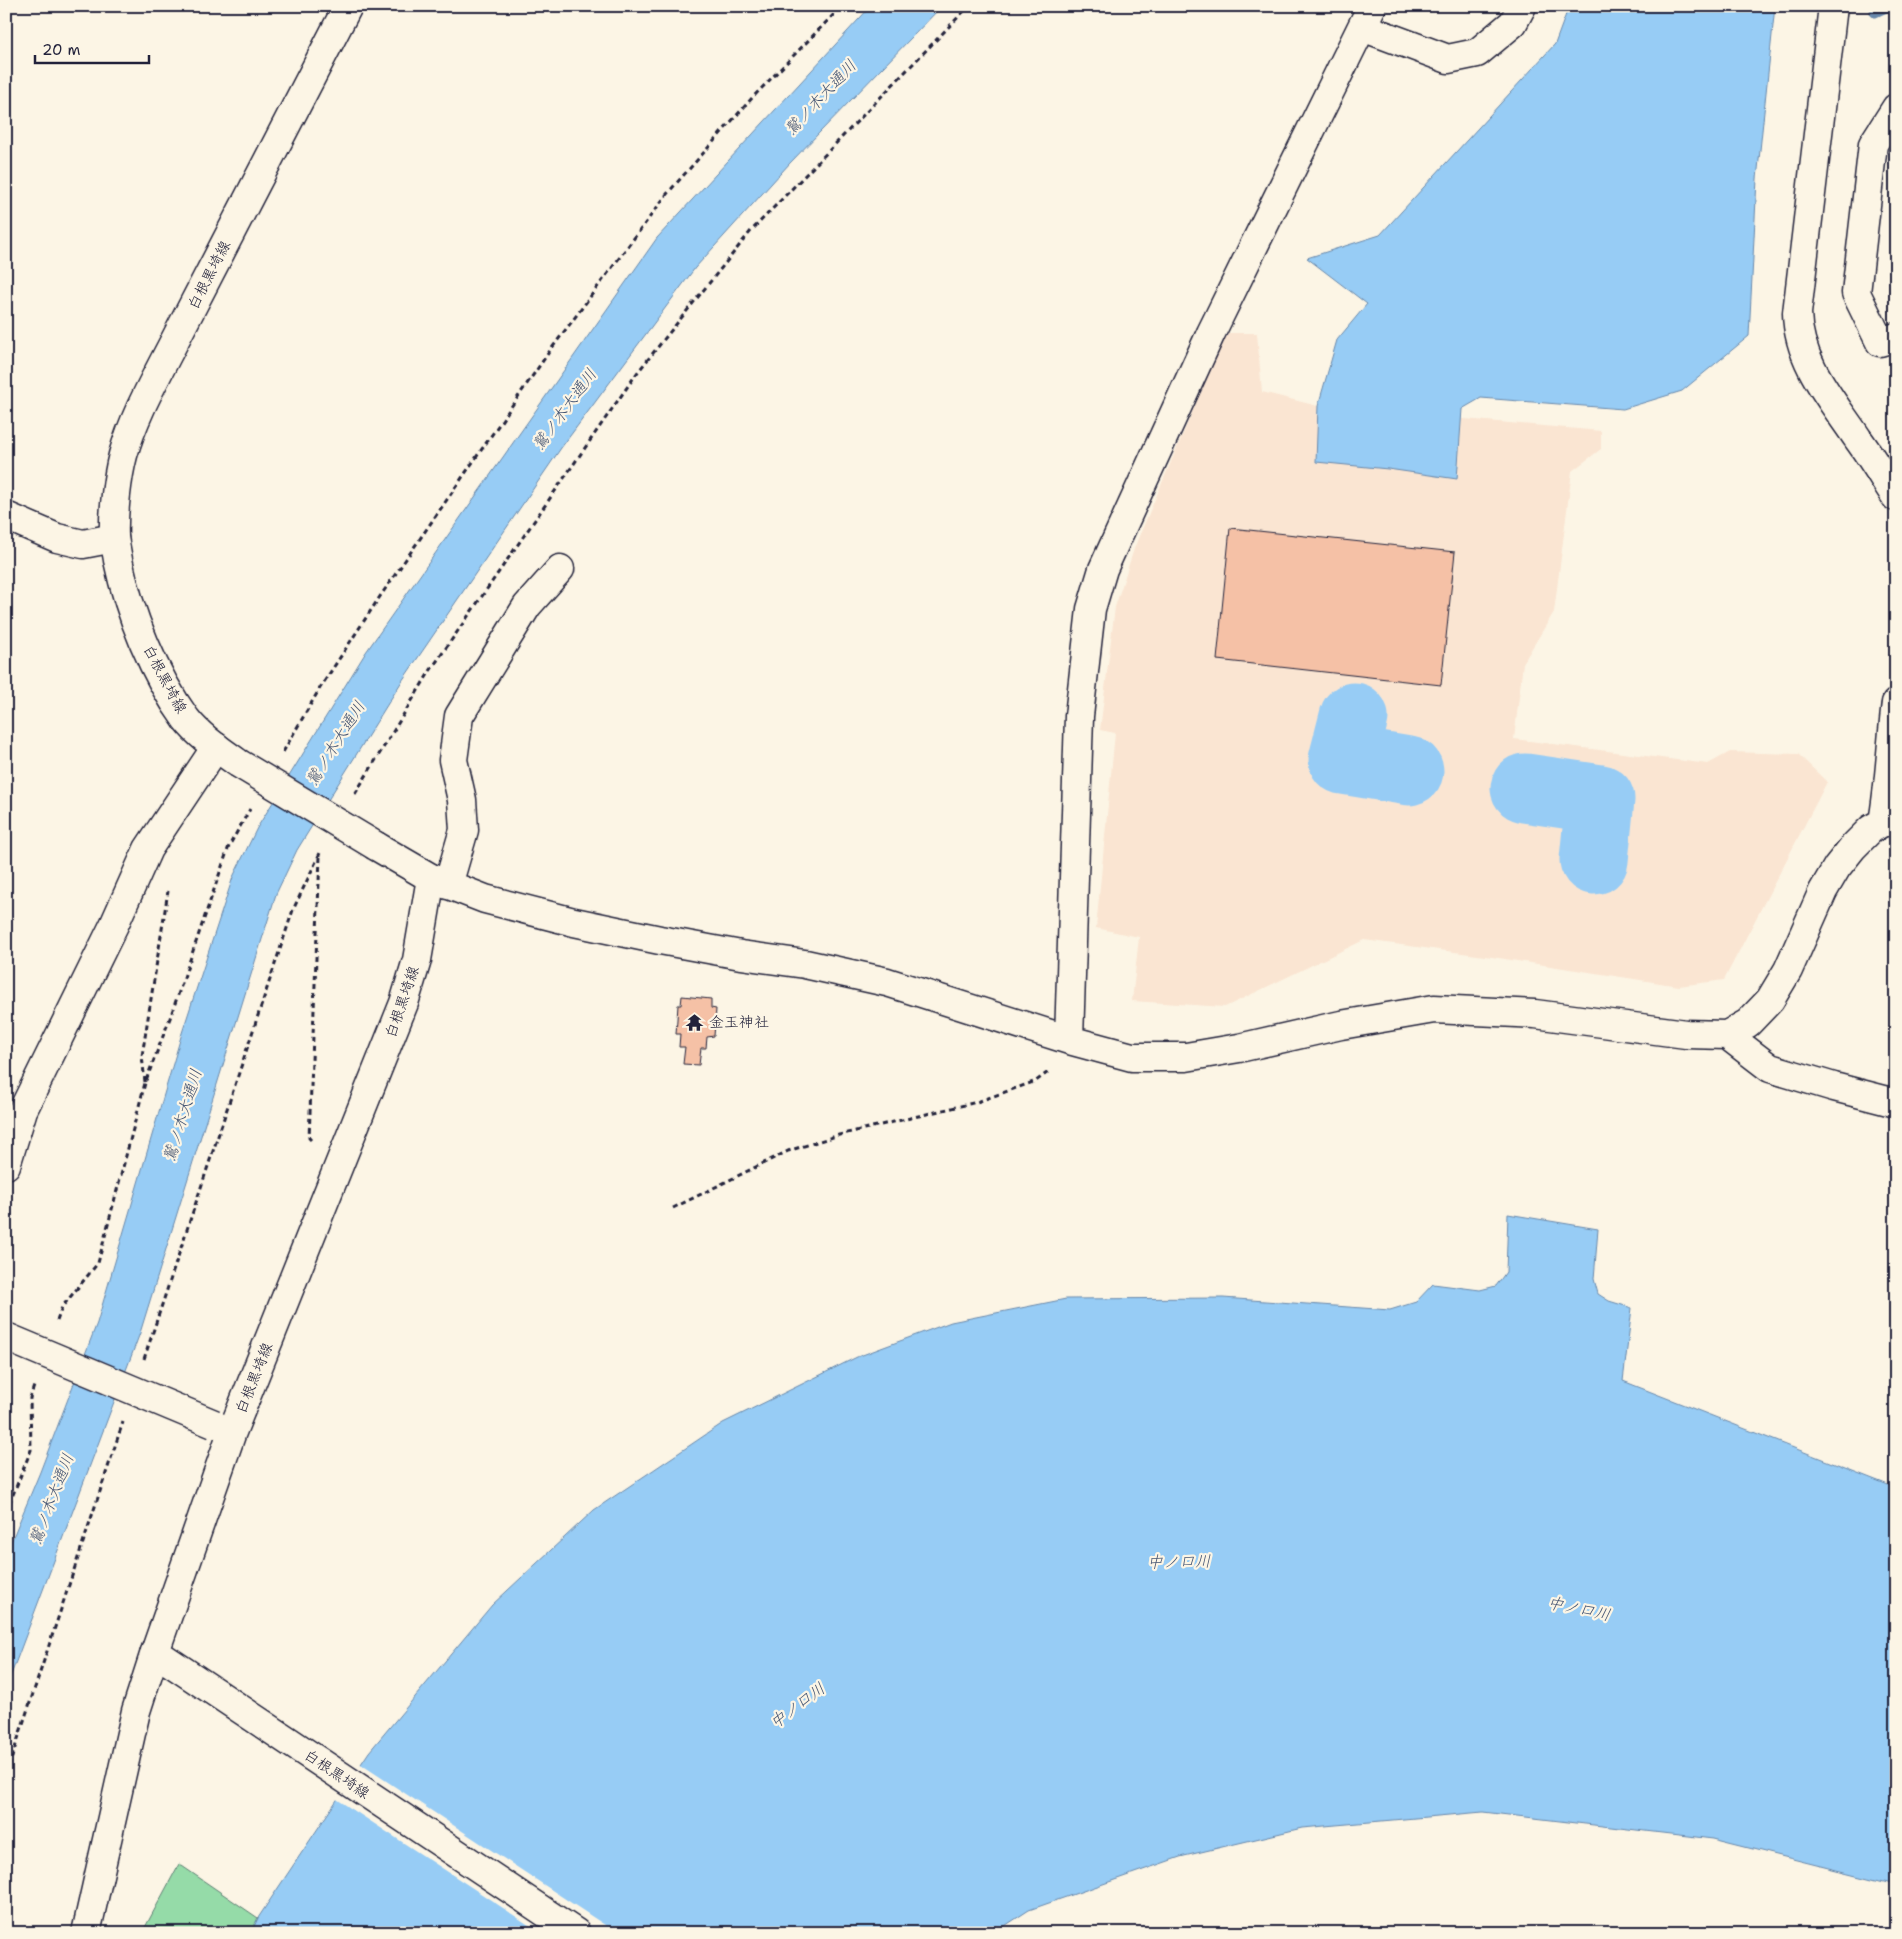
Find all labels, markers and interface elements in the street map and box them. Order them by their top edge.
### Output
scale bar [35,32,149,64]
text: 20 m [42,40,81,60]
water label: 鷲ノ木大通川 [780,55,861,140]
street label: 白根黒埼線 [183,237,235,313]
water label: 鷲ノ木大通川 [528,364,601,454]
street label: 白根黒埼線 [139,641,191,717]
water label: 鷲ノ木大通川 [301,697,370,790]
street label: 白根黒埼線 [380,963,424,1041]
temple icon: 金玉神社 [685,1012,705,1032]
place label: 金玉神社 [709,1012,769,1032]
water label: 鷲ノ木大通川 [158,1066,207,1164]
street label: 白根黒埼線 [231,1339,277,1417]
water label: 鷲ノ木大通川 [24,1451,78,1548]
water label: 中ノ口川 [1147,1550,1211,1573]
water label: 中ノ口川 [1545,1592,1612,1625]
water label: 中ノ口川 [765,1678,829,1733]
street label: 白根黒埼線 [300,1745,374,1803]

